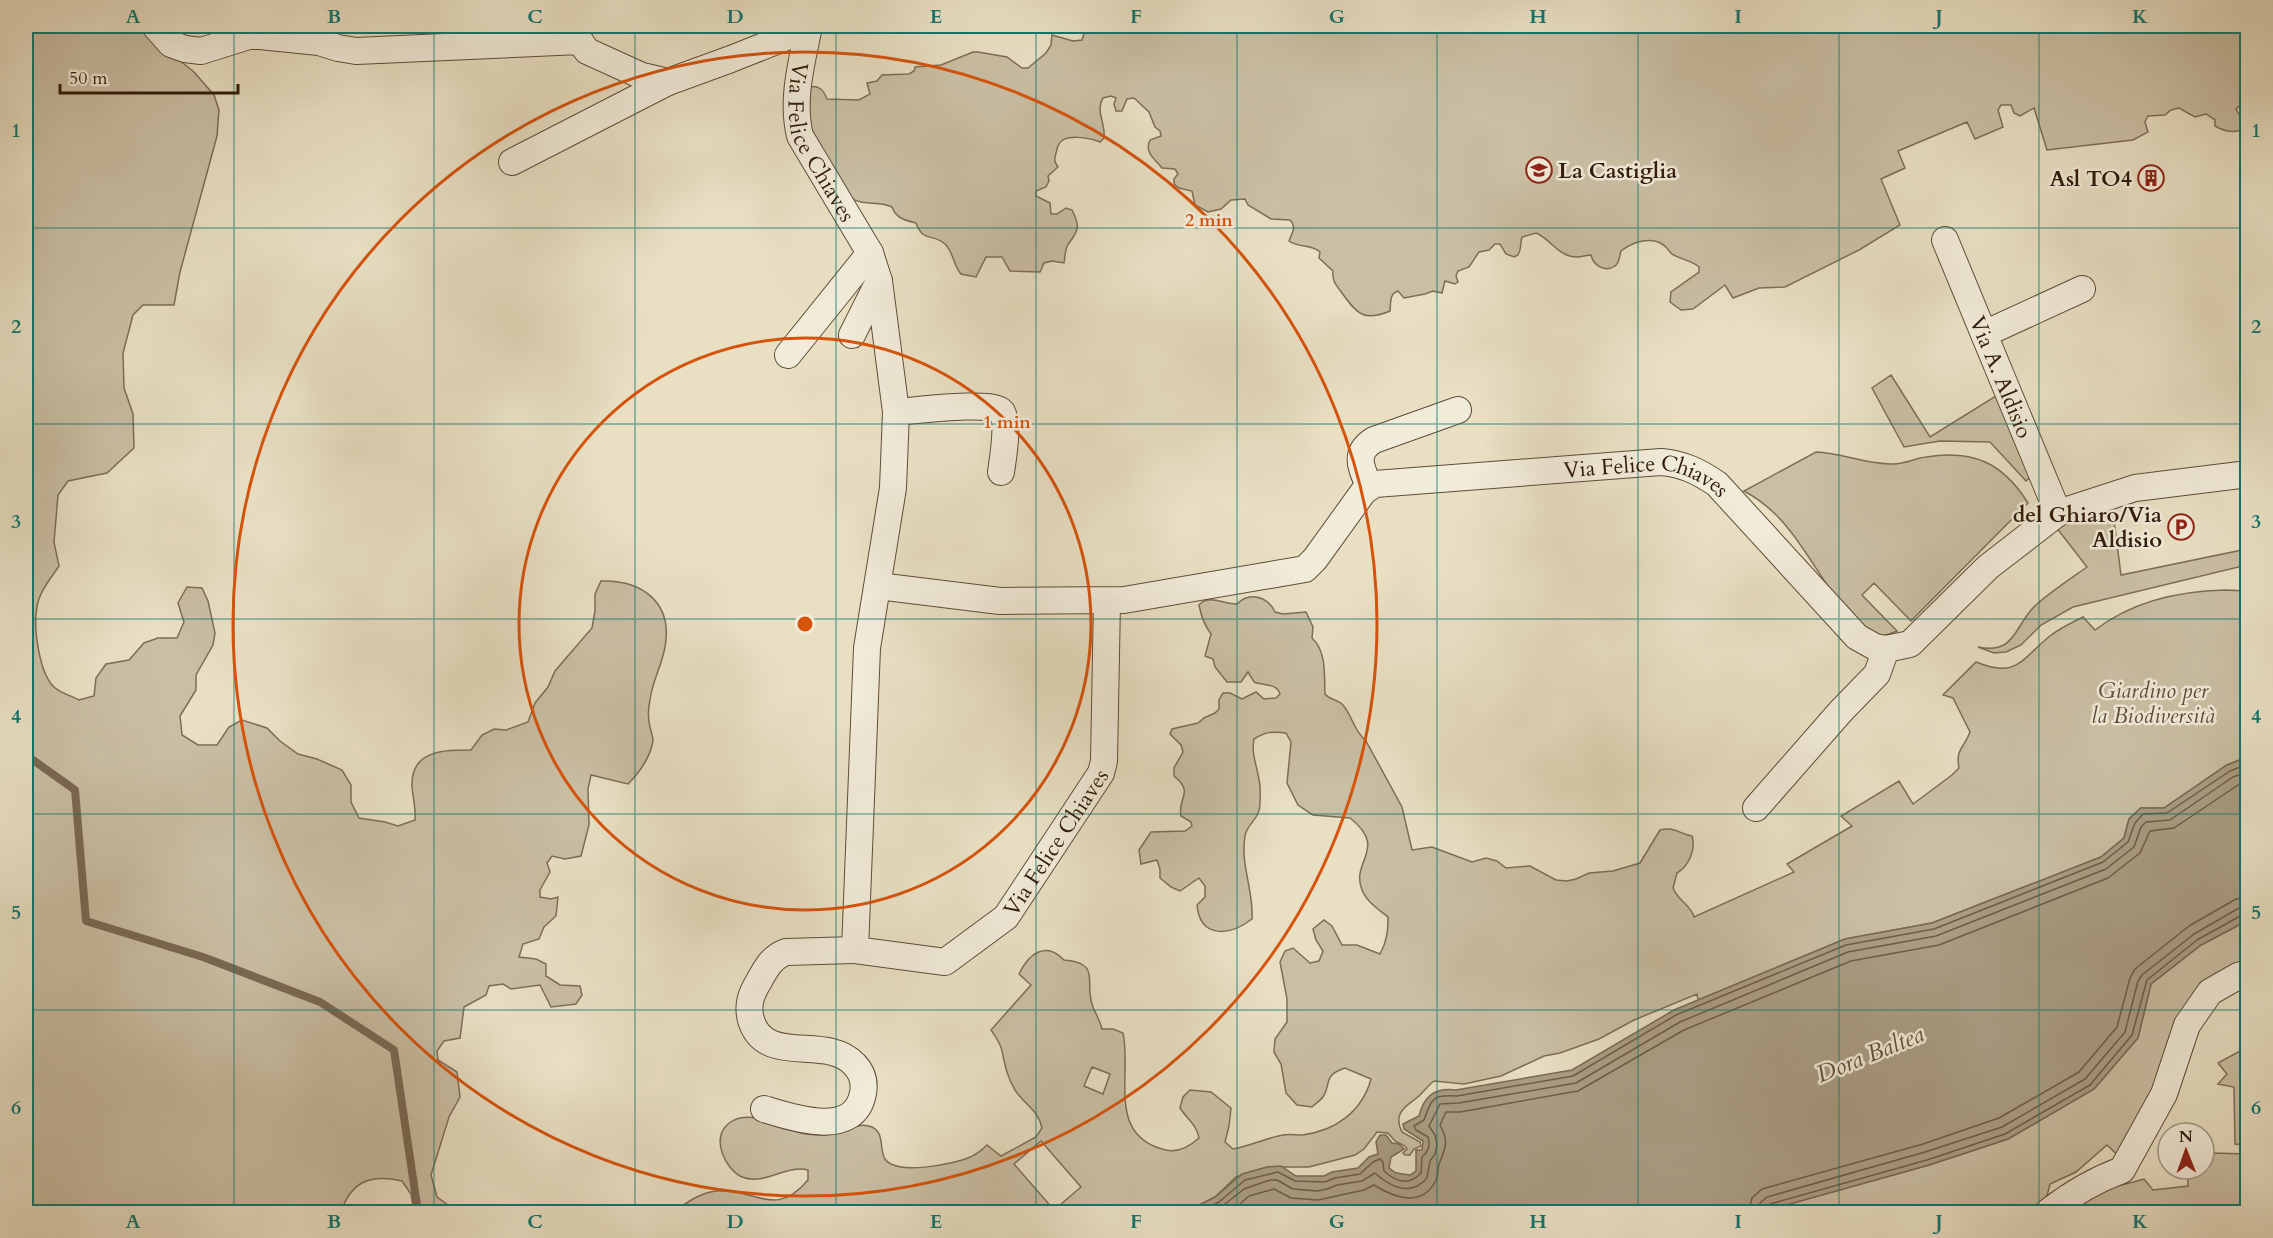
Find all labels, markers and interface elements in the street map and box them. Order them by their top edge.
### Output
text: A [125,3,141,30]
text: B [327,3,341,30]
text: C [527,3,543,30]
text: D [726,3,744,30]
text: E [930,3,942,30]
text: F [1130,3,1142,30]
text: G [1329,3,1345,30]
text: H [1529,3,1547,30]
text: I [1734,3,1742,30]
text: J [1932,3,1943,30]
text: K [2132,3,2149,30]
scale bar [60,57,238,95]
street label: Via Felice Chiaves [781,60,862,228]
text: 50 m [69,66,108,91]
text: 1 [11,117,21,144]
text: 1 [2251,117,2261,144]
school or university icon: La Castiglia [1524,155,1554,185]
place label: La Castiglia [1558,156,1677,186]
building icon: Asl TO4 [2136,163,2166,193]
place label: Asl TO4 [2050,164,2132,194]
text: 2 min [1185,208,1233,233]
street label: Via A. Aldisio [1962,312,2039,443]
text: 2 [11,313,21,340]
text: 2 [2251,313,2261,340]
text: 1 min [983,410,1031,435]
street label: Via Felice Chiaves [1562,448,1736,504]
place label: del Ghiaro/Via Aldisio [2013,500,2162,555]
text: 3 [11,508,21,535]
text: 3 [2251,508,2261,535]
parking icon: del Ghiaro/Via Aldisio [2166,512,2196,542]
centre of rings [795,614,815,634]
park label: Giardino per la Biodiversità [2091,676,2215,731]
text: 4 [11,703,21,730]
text: 4 [2251,703,2261,730]
street label: Via Felice Chiaves [997,763,1116,922]
text: 5 [11,899,21,926]
text: 5 [2251,899,2261,926]
water label: Dora Baltea [1811,1018,1929,1091]
text: 6 [11,1094,21,1121]
text: 6 [2251,1094,2261,1121]
north arrow [2156,1121,2216,1181]
text: N [2179,1126,2193,1148]
text: A [125,1208,141,1235]
text: B [327,1208,341,1235]
text: C [527,1208,543,1235]
text: D [726,1208,744,1235]
text: E [930,1208,942,1235]
text: F [1130,1208,1142,1235]
text: G [1329,1208,1345,1235]
text: H [1529,1208,1547,1235]
text: I [1734,1208,1742,1235]
text: J [1932,1208,1943,1235]
text: K [2132,1208,2149,1235]

